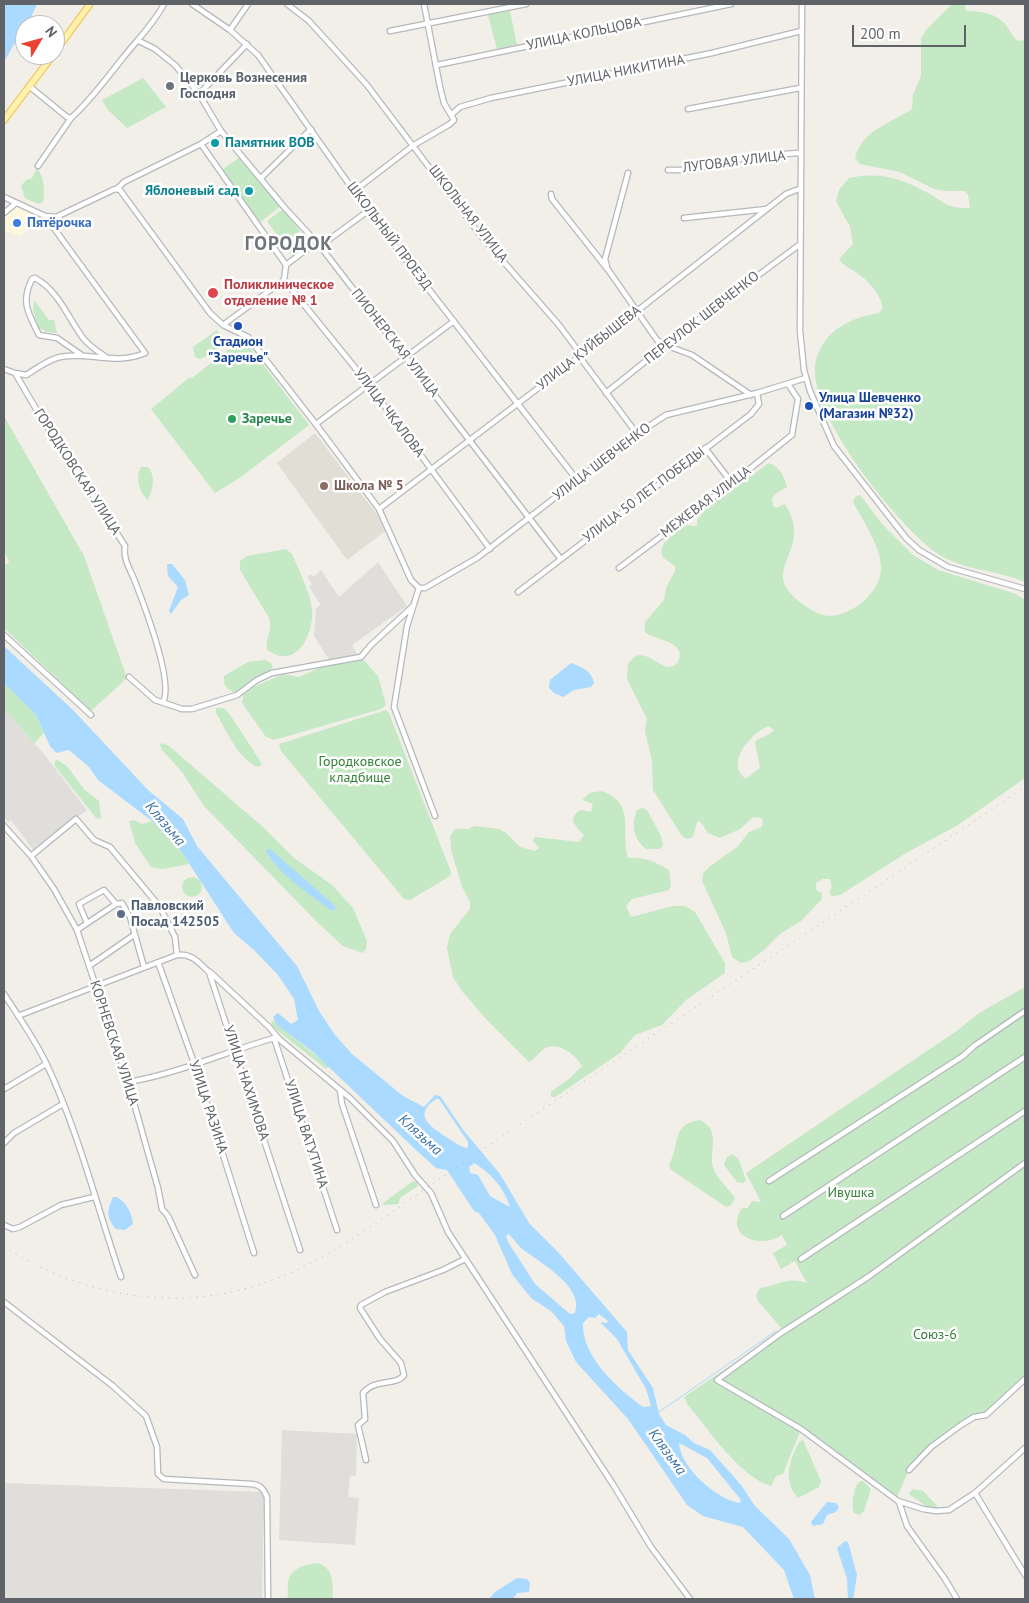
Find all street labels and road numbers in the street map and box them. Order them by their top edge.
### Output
street label: УЛИЦА КОЛЬЦОВА [525,14,643,54]
street label: УЛИЦА НИКИТИНА [566,51,686,91]
street label: ЛУГОВАЯ УЛИЦА [682,147,786,177]
street label: ШКОЛЬНАЯ УЛИЦА [425,162,511,266]
street label: ШКОЛЬНЫЙ ПРОЕЗД [343,179,435,293]
street label: ПЕРЕУЛОК ШЕВЧЕНКО [641,268,763,368]
street label: ПИОНЕРСКАЯ УЛИЦА [348,286,442,400]
street label: УЛИЦА КУЙБЫШЕВА [534,302,644,394]
street label: УЛИЦА ЧКАЛОВА [350,365,428,461]
street label: ГОРОДКОВСКАЯ УЛИЦА [30,406,124,538]
street label: УЛИЦА ШЕВЧЕНКО [550,420,654,504]
street label: УЛИЦА 50 ЛЕТ ПОБЕДЫ [580,444,708,546]
street label: МЕЖЕВАЯ УЛИЦА [657,463,755,541]
street label: КОРНЕВСКАЯ УЛИЦА [86,978,142,1108]
street label: УЛИЦА НАХИМОВА [220,1023,272,1143]
street label: УЛИЦА РАЗИНА [185,1058,231,1156]
street label: УЛИЦА ВАТУТИНА [281,1078,331,1190]

